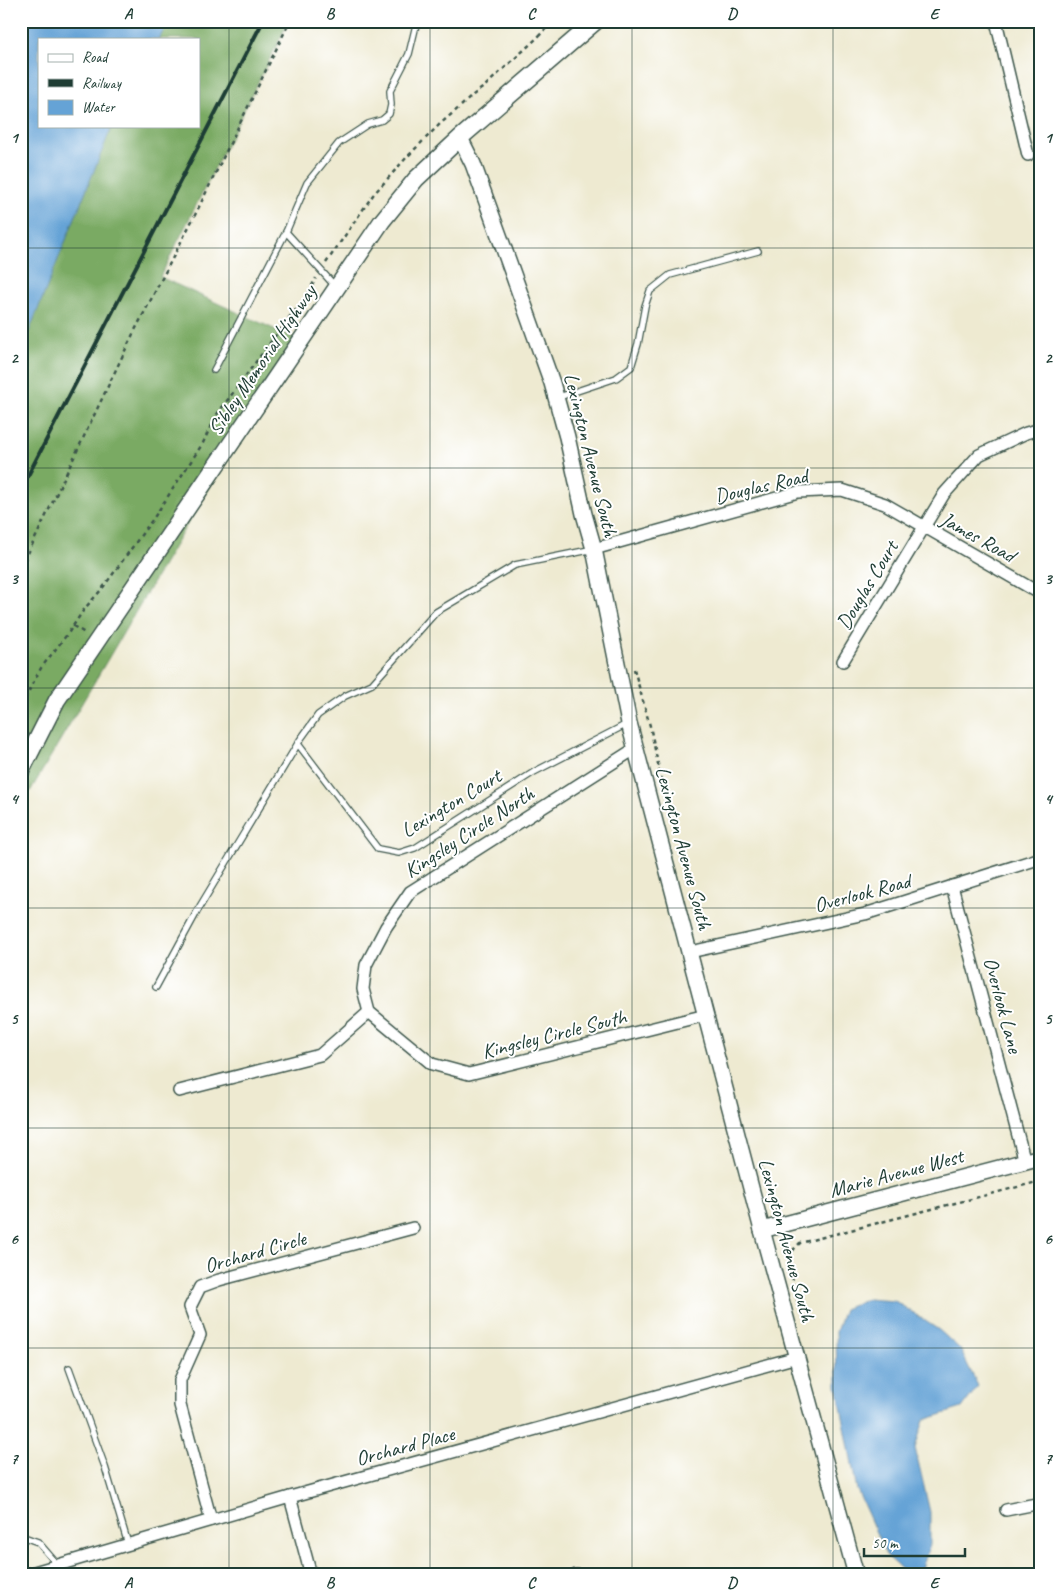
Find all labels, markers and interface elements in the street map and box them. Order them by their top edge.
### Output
text: A [124,4,134,24]
text: B [326,4,336,24]
text: C [527,4,537,24]
text: D [727,4,738,24]
text: E [930,4,941,24]
legend [38,38,200,128]
text: Road [82,48,109,67]
text: Railway [82,74,123,93]
text: Water [82,98,116,117]
text: 1 [10,128,19,148]
text: 1 [1044,128,1053,148]
street label: Sibley Memorial Highway [202,278,323,440]
text: 2 [10,348,19,368]
text: 2 [1044,348,1053,368]
street label: Lexington Avenue South [558,370,624,541]
street label: Douglas Road [712,462,814,509]
street label: James Road [935,505,1022,569]
street label: Douglas Court [830,534,905,634]
text: 3 [10,569,19,589]
text: 3 [1044,569,1053,589]
street label: Lexington Court [396,762,508,843]
street label: Lexington Avenue South [650,764,719,934]
street label: Kingsley Circle North [399,780,540,884]
text: 4 [10,789,19,809]
text: 4 [1044,789,1053,809]
street label: Overlook Road [811,867,917,918]
street label: Overlook Lane [978,954,1029,1057]
street label: Kingsley Circle South [479,1003,630,1064]
text: 5 [11,1009,20,1029]
text: 5 [1045,1009,1054,1029]
street label: Marie Avenue West [826,1142,968,1203]
street label: Lexington Avenue South [753,1156,822,1326]
street label: Orchard Circle [201,1225,310,1279]
text: 6 [10,1229,19,1249]
text: 6 [1044,1229,1053,1249]
street label: Orchard Place [353,1420,458,1472]
text: 7 [10,1449,19,1469]
text: 7 [1044,1449,1053,1469]
scale bar [864,1526,966,1558]
text: 50 m [872,1534,899,1553]
text: A [124,1573,134,1593]
text: B [326,1573,336,1593]
text: C [527,1573,537,1593]
text: D [727,1573,738,1593]
text: E [930,1573,941,1593]

